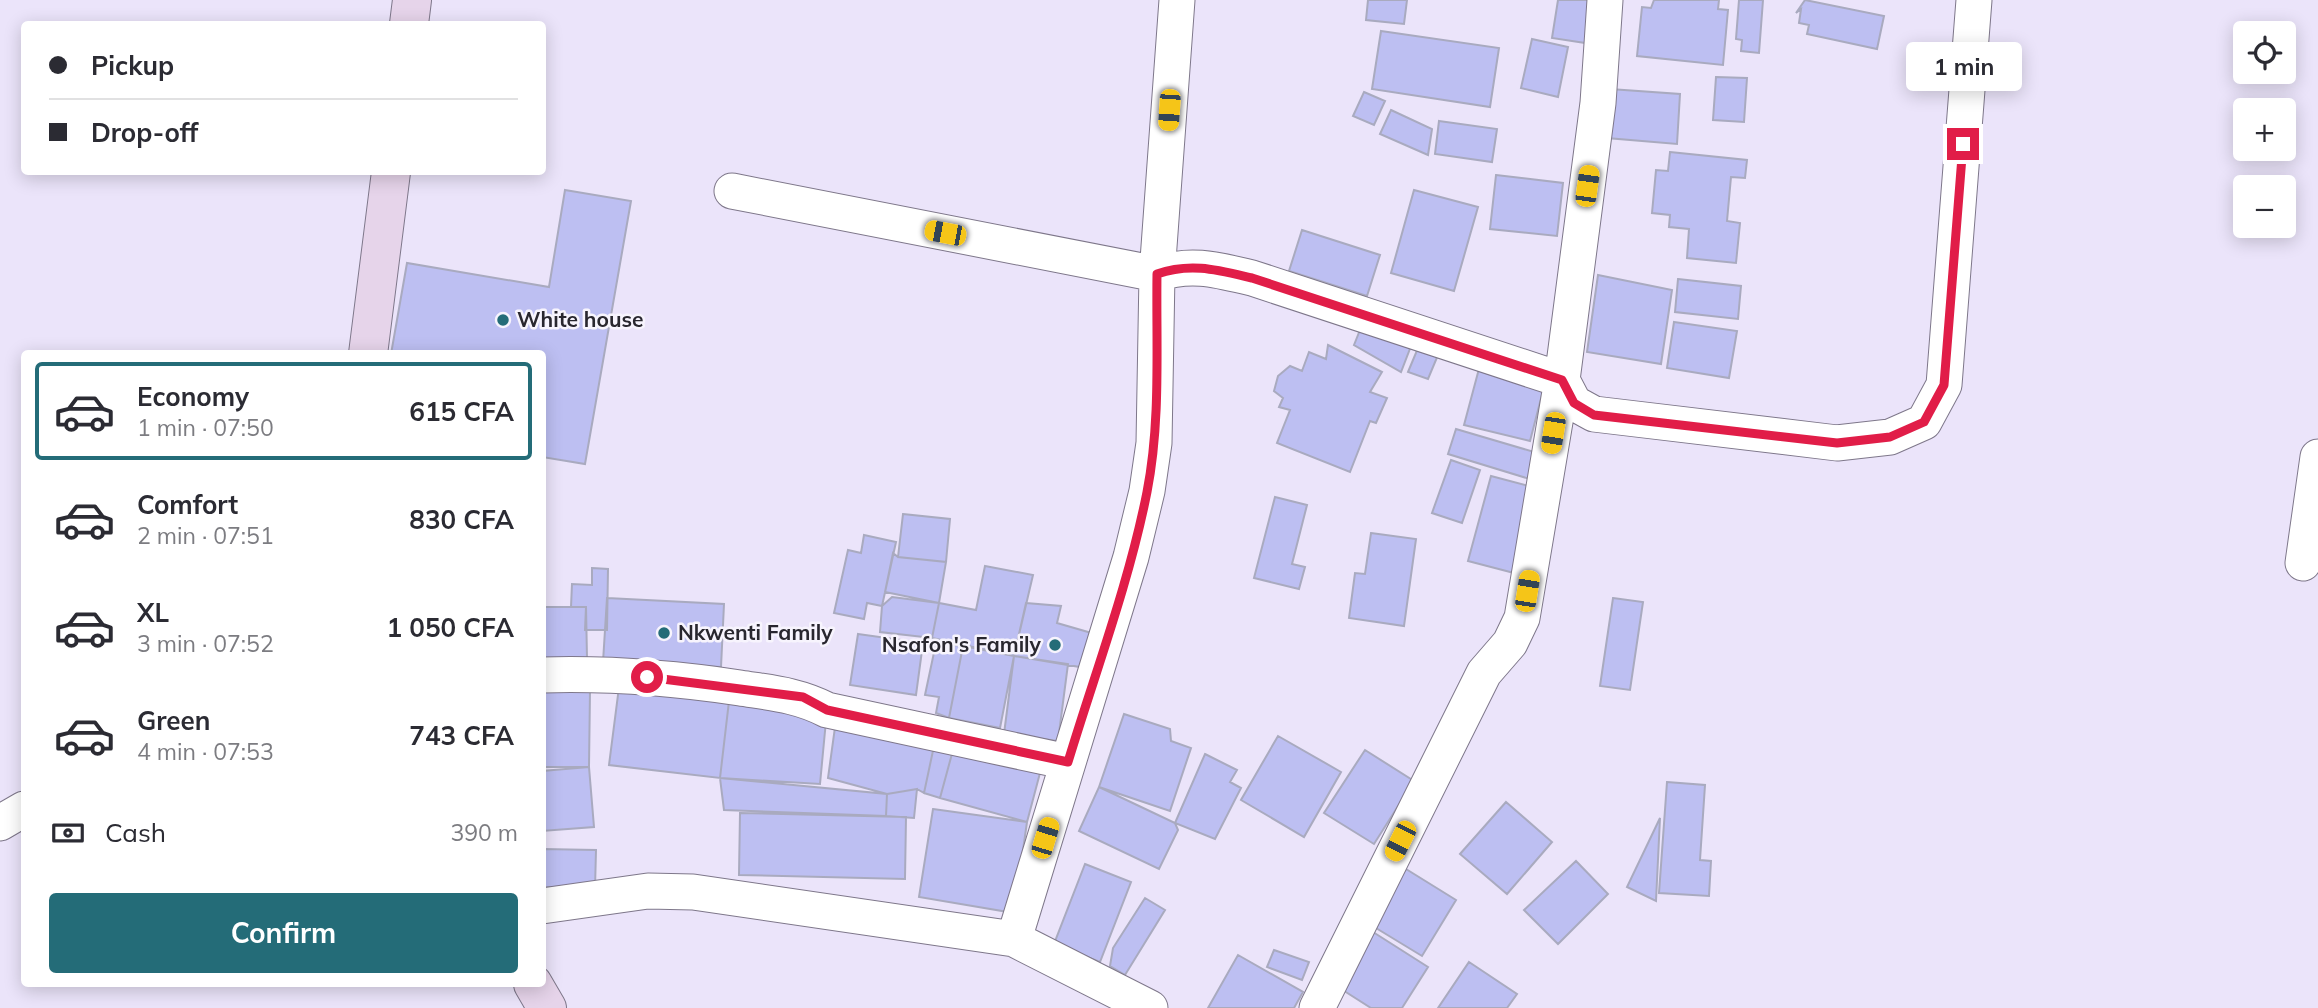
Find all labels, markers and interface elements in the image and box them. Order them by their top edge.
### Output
map controls [2233,21,2296,238]
button: locate [2233,21,2296,84]
callout: 1 min [1905,43,2021,92]
text: Pickup [91,49,174,82]
text: 1 min [1934,52,1994,81]
car [1158,88,1181,132]
button: + [2233,98,2296,161]
text: Drop-off [91,116,198,149]
route end [1947,128,1979,160]
car [1574,164,1601,208]
button: − [2233,175,2296,238]
car [923,219,968,247]
place label: White house [517,306,643,332]
marker: White house [495,312,511,328]
icon: car [53,380,116,443]
text: Economy [137,380,249,413]
text: 615 CFA [409,395,514,428]
car [1540,411,1567,455]
text: 1 min · 07:50 [137,413,274,442]
icon: car [53,488,116,551]
text: Comfort [137,488,238,521]
text: 830 CFA [409,503,514,536]
text: 2 min · 07:51 [137,521,274,550]
car [1514,569,1541,613]
icon: car [53,596,116,659]
text: XL [137,596,169,629]
text: 1 050 CFA [387,611,514,644]
place label: Nkwenti Family [678,619,833,645]
marker: Nkwenti Family [656,625,672,641]
text: 3 min · 07:52 [137,629,274,658]
place label: Nsafon's Family [882,631,1042,657]
marker: Nsafon's Family [1047,637,1063,653]
route start [631,661,663,693]
icon: car [53,704,116,767]
text: Green [137,704,210,737]
text: 743 CFA [409,719,514,752]
text: 4 min · 07:53 [137,737,274,766]
icon: cash [49,814,87,852]
car [1029,815,1062,861]
text: Cash [105,816,166,849]
text: 390 m [450,818,518,847]
car [1382,818,1419,864]
button: Confirm [49,893,518,973]

